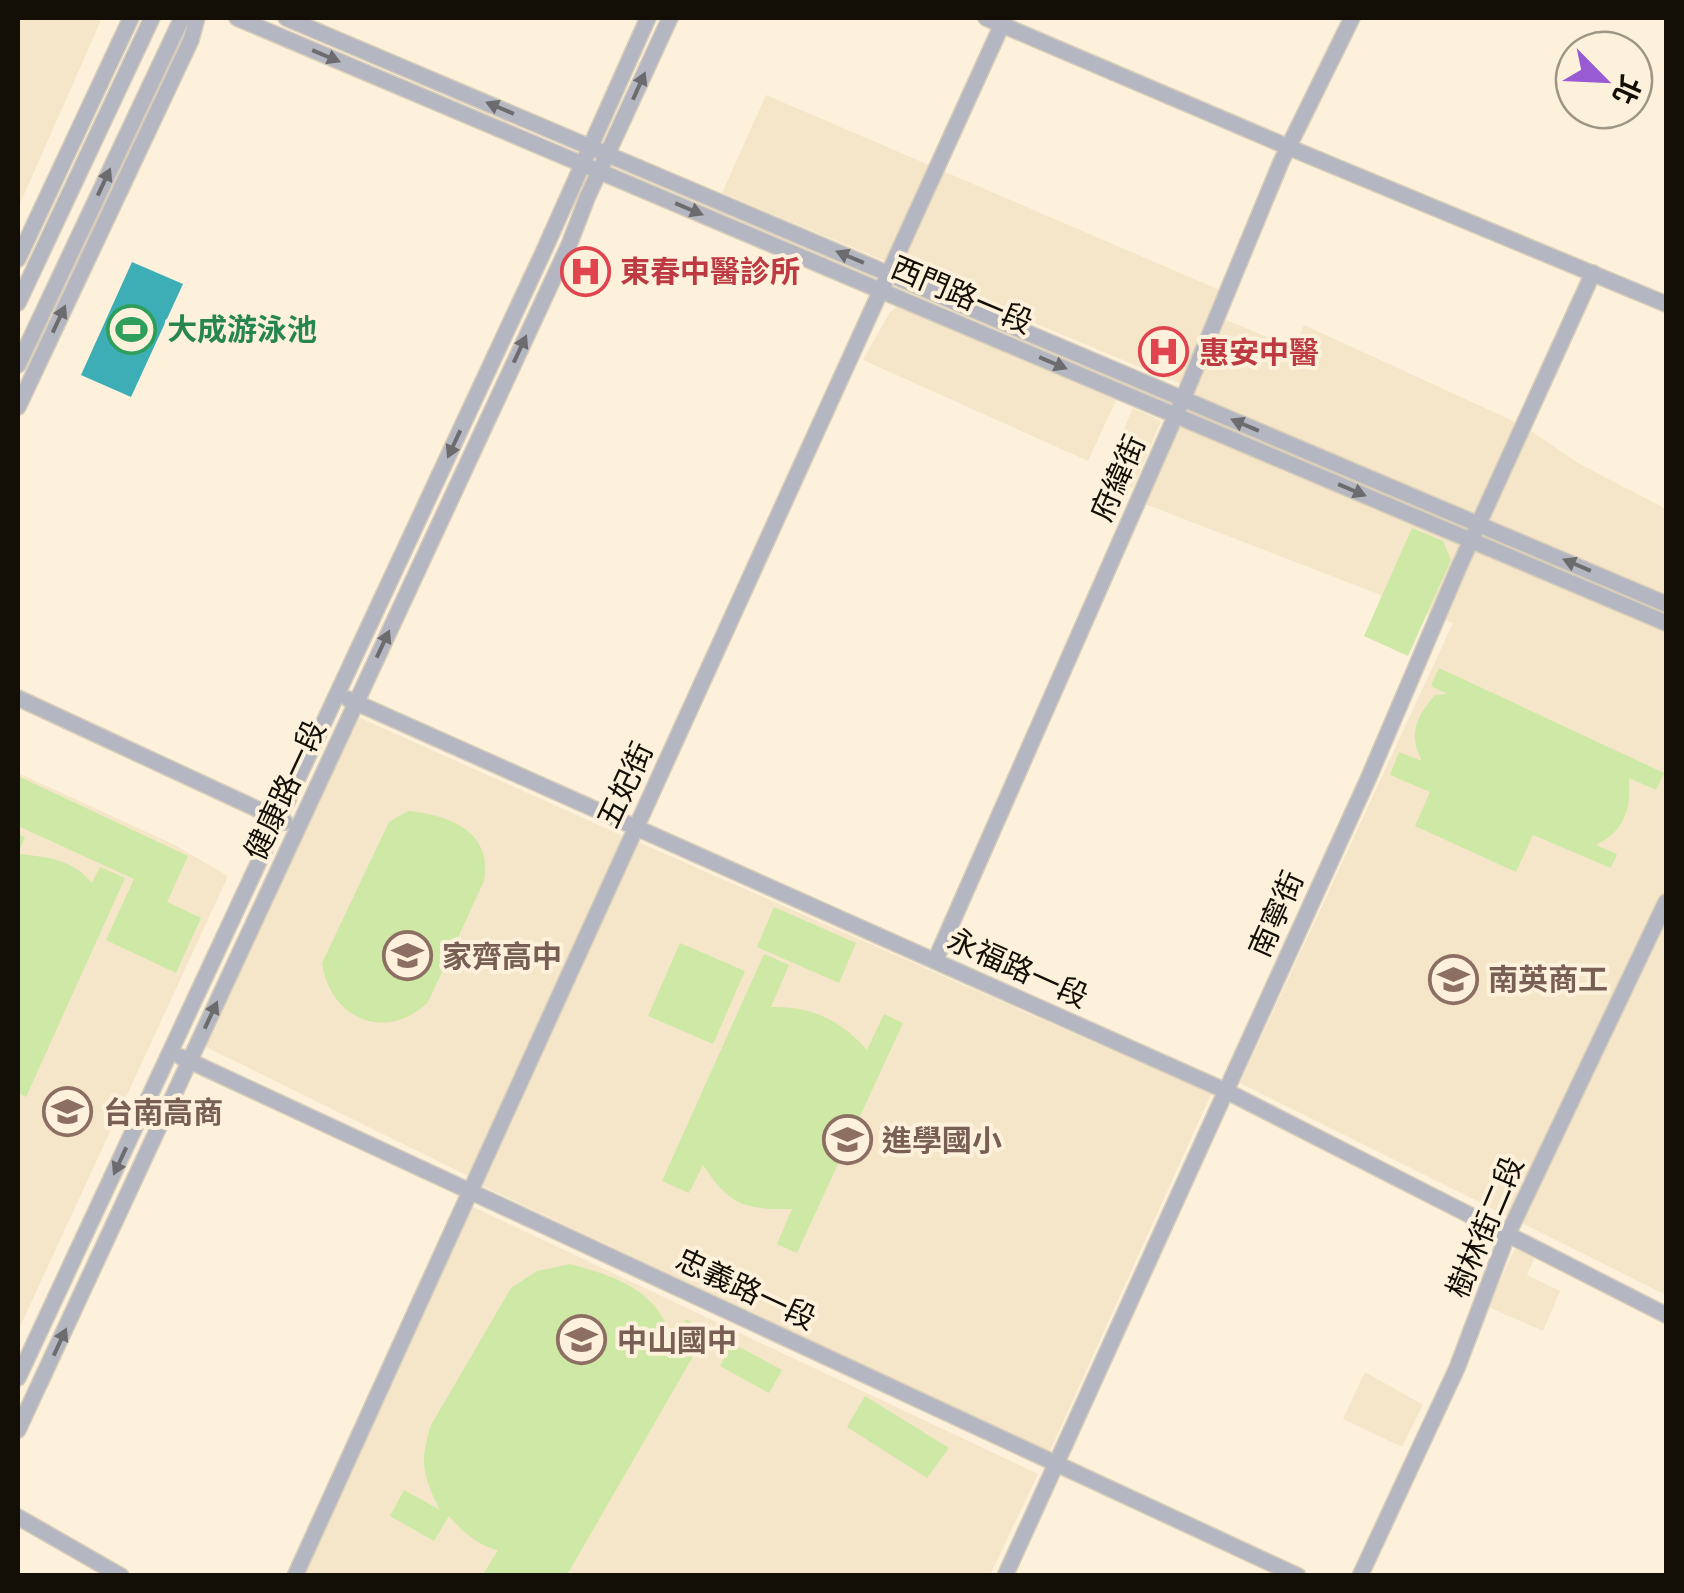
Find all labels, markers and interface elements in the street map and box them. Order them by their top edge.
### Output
north arrow [1554,30,1654,130]
one-way arrow [311,48,341,64]
text: 北 [1606,70,1647,109]
one-way arrow [630,71,647,100]
one-way arrow [485,100,515,116]
one-way arrow [96,167,113,196]
one-way arrow [674,202,704,218]
hospital icon: 東春中醫診所 [559,245,611,297]
one-way arrow [835,249,864,265]
street label: 西門路一段 [886,250,1038,340]
place label: 東春中醫診所 [620,254,800,289]
sports icon: 大成游泳池 [106,303,158,355]
one-way arrow [51,304,68,333]
place label: 大成游泳池 [167,312,317,347]
hospital icon: 惠安中醫 [1138,326,1190,378]
one-way arrow [512,335,529,364]
place label: 惠安中醫 [1199,335,1319,370]
one-way arrow [1038,356,1068,372]
one-way arrow [1230,417,1260,433]
one-way arrow [446,429,462,459]
street label: 府緯街 [1084,430,1152,526]
one-way arrow [1337,482,1367,498]
one-way arrow [1562,557,1592,573]
one-way arrow [375,629,392,658]
street label: 健康路一段 [237,715,333,865]
street label: 五妃街 [590,737,660,833]
street label: 南寧街 [1242,866,1310,962]
street label: 永福路一段 [942,922,1094,1014]
school or university icon: 家齊高中 [381,930,433,982]
place label: 家齊高中 [442,939,562,974]
school or university icon: 南英商工 [1427,953,1479,1005]
place label: 南英商工 [1488,962,1608,997]
one-way arrow [202,1000,219,1029]
school or university icon: 台南高商 [42,1086,94,1138]
place label: 台南高商 [103,1095,223,1130]
school or university icon: 進學國小 [821,1114,873,1166]
place label: 進學國小 [882,1123,1002,1158]
one-way arrow [111,1147,128,1176]
street label: 樹林街二段 [1440,1151,1530,1303]
street label: 忠義路一段 [671,1241,821,1337]
school or university icon: 中山國中 [556,1314,608,1366]
place label: 中山國中 [617,1323,737,1358]
one-way arrow [51,1327,68,1356]

